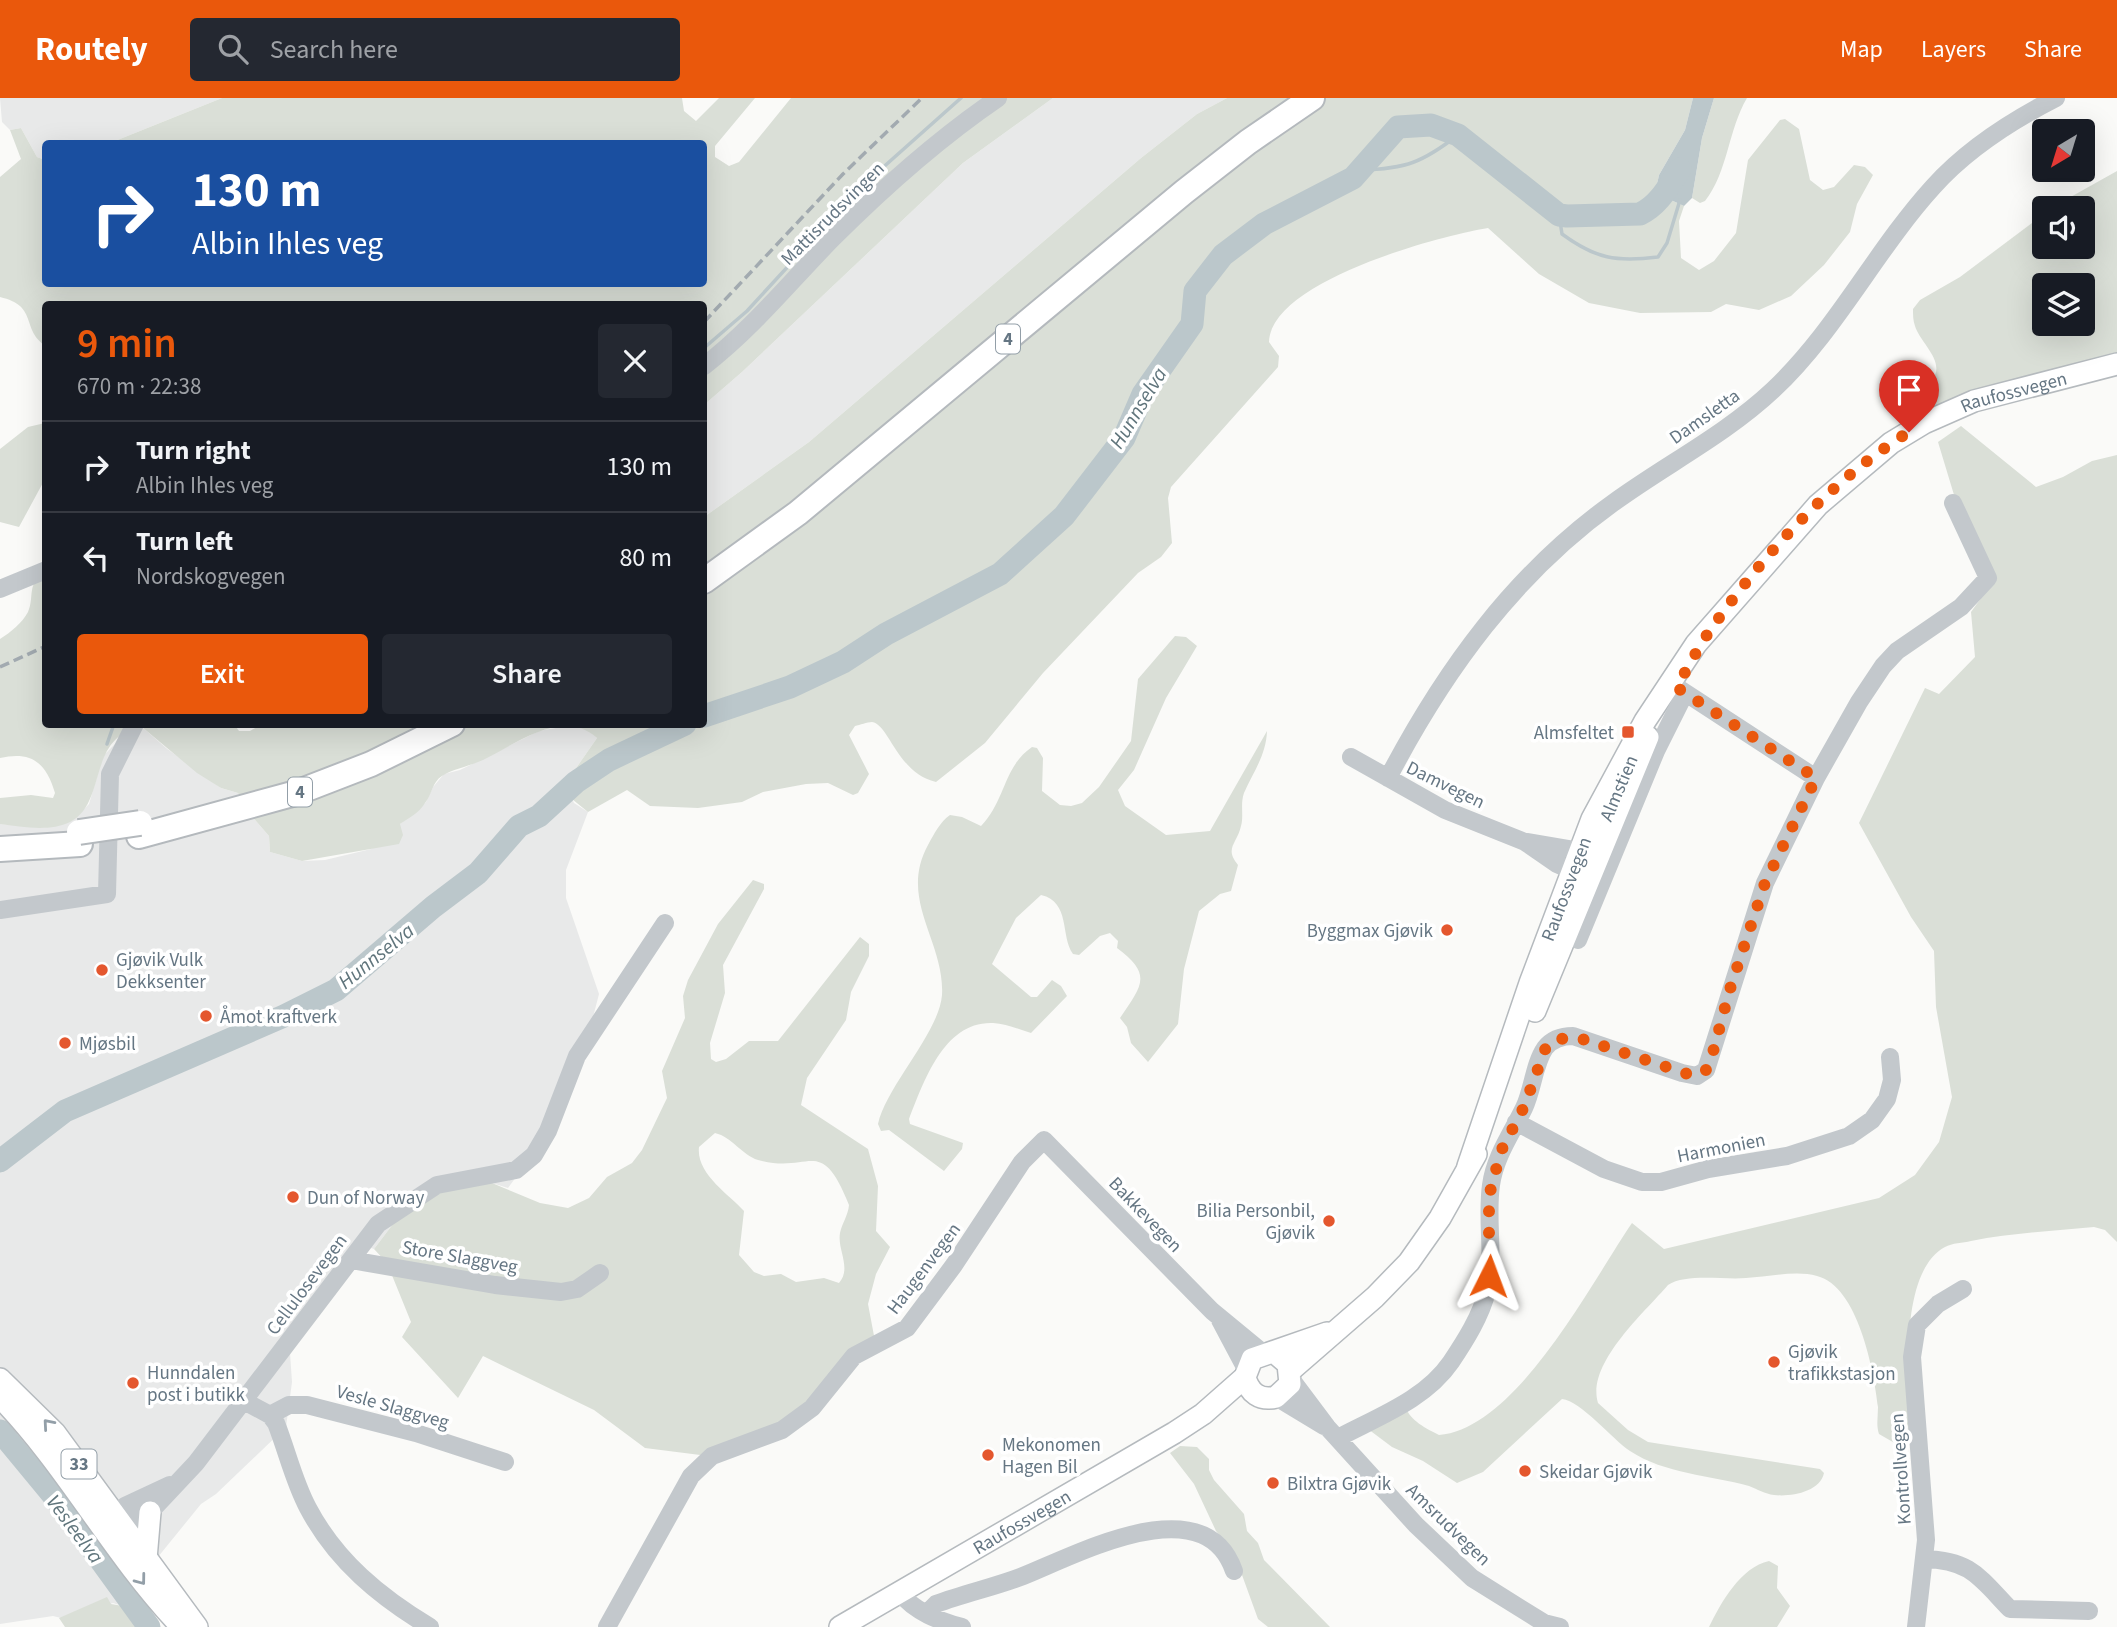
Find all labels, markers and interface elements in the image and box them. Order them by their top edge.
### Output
search box [190,18,680,81]
text: Routely [35,26,148,73]
icon: search [214,30,252,68]
text: Search here [270,31,398,68]
text: Map [1840,32,1883,67]
text: Layers [1921,32,1986,67]
text: Share [2024,32,2082,67]
north arrow [2032,119,2095,182]
map controls [2032,119,2095,336]
text: 130 m [192,156,321,226]
street label: Mattisrudsvingen [775,156,891,272]
icon: right [77,168,168,259]
button: sound [2032,196,2095,259]
text: Albin Ihles veg [192,221,383,267]
button: layers [2032,273,2095,336]
text: 9 min [77,314,177,374]
button: close [598,324,672,398]
road number: 4 [996,325,1020,354]
pin [1879,360,1939,432]
water label: Hunnselva [1102,362,1174,454]
street label: Raufossvegen [1956,365,2070,420]
text: 670 m · 22:38 [77,370,201,403]
icon: arrive [1890,371,1928,409]
street label: Damsletta [1664,383,1746,451]
text: Turn right [136,432,251,469]
icon: right [77,448,115,486]
text: 130 m [606,448,672,485]
text: Albin Ihles veg [136,469,273,502]
text: Turn left [136,523,233,560]
icon: left [77,539,115,577]
text: 80 m [619,539,672,576]
text: Nordskogvegen [136,560,286,593]
button: Exit [77,634,368,714]
button: Share [382,634,672,714]
place label: Almsfeltet [1534,720,1615,747]
marker: Almsfeltet [1620,724,1636,740]
street label: Almstien [1593,751,1645,826]
street label: Damvegen [1402,755,1489,816]
road number: 4 [288,778,312,806]
street label: Raufossvegen [1535,833,1599,945]
water label: Hunnselva [331,916,421,996]
place label: Byggmax Gjøvik [1307,918,1434,945]
marker: Byggmax Gjøvik [1439,922,1455,938]
place label: Gjøvik Vulk Dekksenter [116,947,206,996]
marker: Gjøvik Vulk Dekksenter [94,962,110,978]
place label: Åmot kraftverk [220,1004,338,1031]
marker: Åmot kraftverk [198,1008,214,1024]
place label: Mjøsbil [79,1031,136,1058]
marker: Mjøsbil [57,1035,73,1051]
street label: Harmonien [1675,1127,1768,1170]
street label: Bakkevegen [1102,1171,1188,1259]
place label: Dun of Norway [307,1185,424,1212]
marker: Dun of Norway [285,1189,301,1205]
place label: Bilia Personbil, Gjøvik [1197,1198,1316,1247]
marker: Bilia Personbil, Gjøvik [1321,1213,1337,1229]
street label: Haugenvegen [881,1217,968,1320]
street label: Cellulosevegen [260,1229,354,1341]
street label: Store Slaggveg [400,1234,520,1281]
position arrow [1452,1239,1526,1313]
place label: Gjøvik trafikkstasjon [1788,1339,1896,1388]
marker: Gjøvik trafikkstasjon [1766,1354,1782,1370]
place label: Hunndalen post i butikk [147,1360,245,1409]
marker: Hunndalen post i butikk [125,1375,141,1391]
street label: Vesle Slaggveg [333,1378,453,1437]
street label: Kontrollvegen [1884,1412,1919,1525]
one-way arrow [44,1420,56,1433]
place label: Mekonomen Hagen Bil [1002,1432,1101,1481]
marker: Mekonomen Hagen Bil [980,1447,996,1463]
road number: 33 [62,1450,96,1478]
place label: Skeidar Gjøvik [1539,1459,1653,1486]
marker: Skeidar Gjøvik [1517,1463,1533,1479]
place label: Bilxtra Gjøvik [1287,1471,1392,1498]
marker: Bilxtra Gjøvik [1265,1475,1281,1491]
street label: Amsrudvegen [1399,1478,1496,1573]
street label: Raufossvegen [968,1484,1076,1562]
water label: Vesleelva [39,1488,111,1570]
one-way arrow [132,1572,145,1584]

